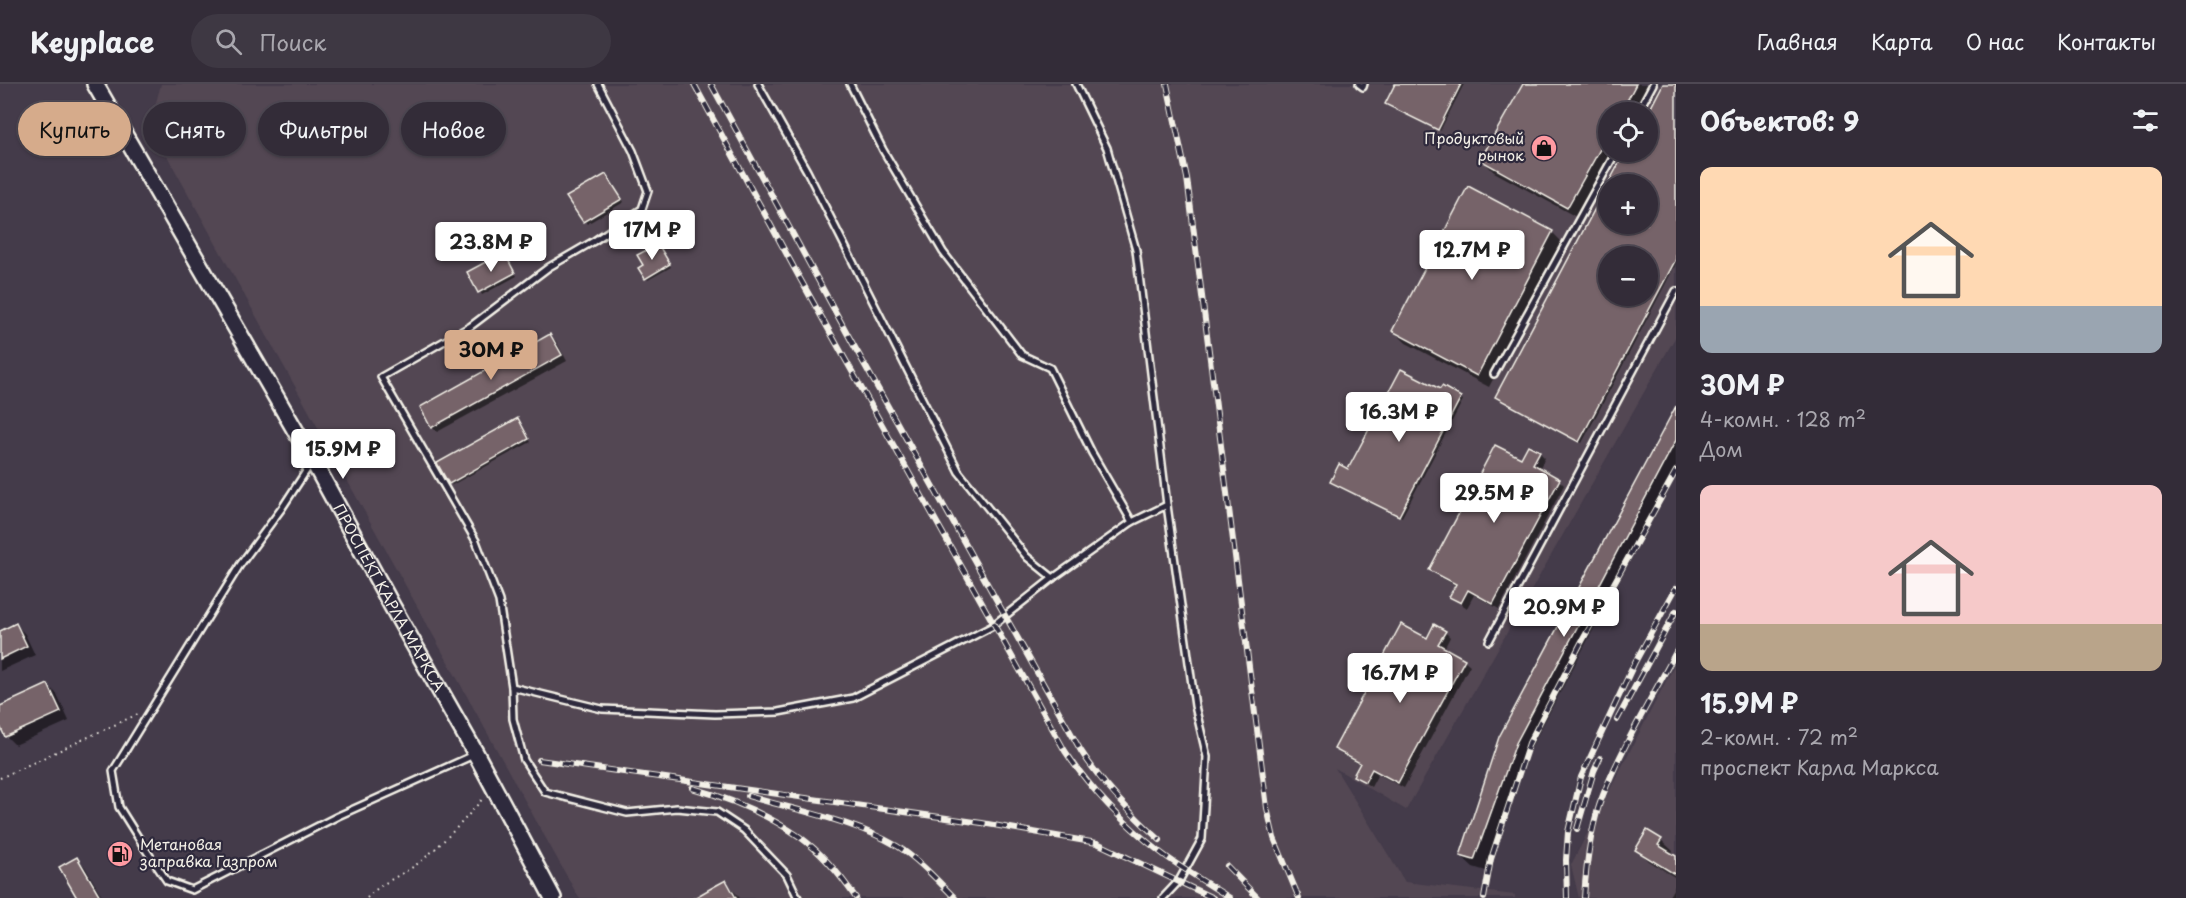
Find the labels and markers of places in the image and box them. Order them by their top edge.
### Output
place label: Продуктовый рынок [1424,126,1524,166]
shop icon: Продуктовый рынок [1529,133,1559,163]
pin: 17M ₽ [610,210,694,261]
pin: 23.8M ₽ [436,222,546,273]
pin: 12.7M ₽ [1417,230,1527,281]
pin: 30M ₽ [449,330,533,381]
pin: 16.3M ₽ [1344,392,1454,443]
pin: 15.9M ₽ [288,429,398,480]
pin: 29.5M ₽ [1439,473,1549,524]
pin: 20.9M ₽ [1509,587,1619,638]
pin: 16.7M ₽ [1345,653,1455,704]
place label: Метановая заправка Газпром [139,832,278,872]
fuel station icon: Метановая заправка Газпром [105,839,135,869]

